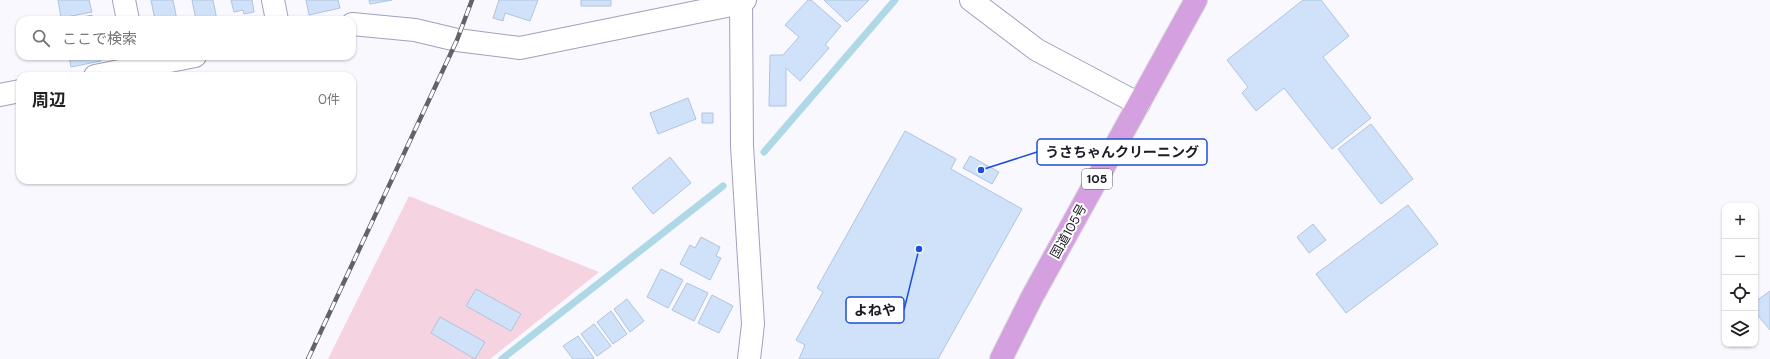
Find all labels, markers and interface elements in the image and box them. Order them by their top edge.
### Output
search box [16,16,356,60]
icon: search [30,27,52,49]
text: ここで検索 [62,29,137,49]
text: 周辺 [32,89,66,111]
text: 0件 [318,91,340,108]
callout: うさちゃんクリーニング [1037,139,1207,165]
text: うさちゃんクリーニング [1045,143,1199,161]
road number: 105 [1082,169,1112,189]
street label: 国道105号 [1046,201,1090,262]
map controls [1722,203,1758,347]
button: + [1722,203,1758,239]
button: − [1722,239,1758,275]
button: locate [1722,275,1758,311]
callout: よねや [846,297,904,323]
text: よねや [854,301,896,319]
button: layers [1722,311,1758,347]

